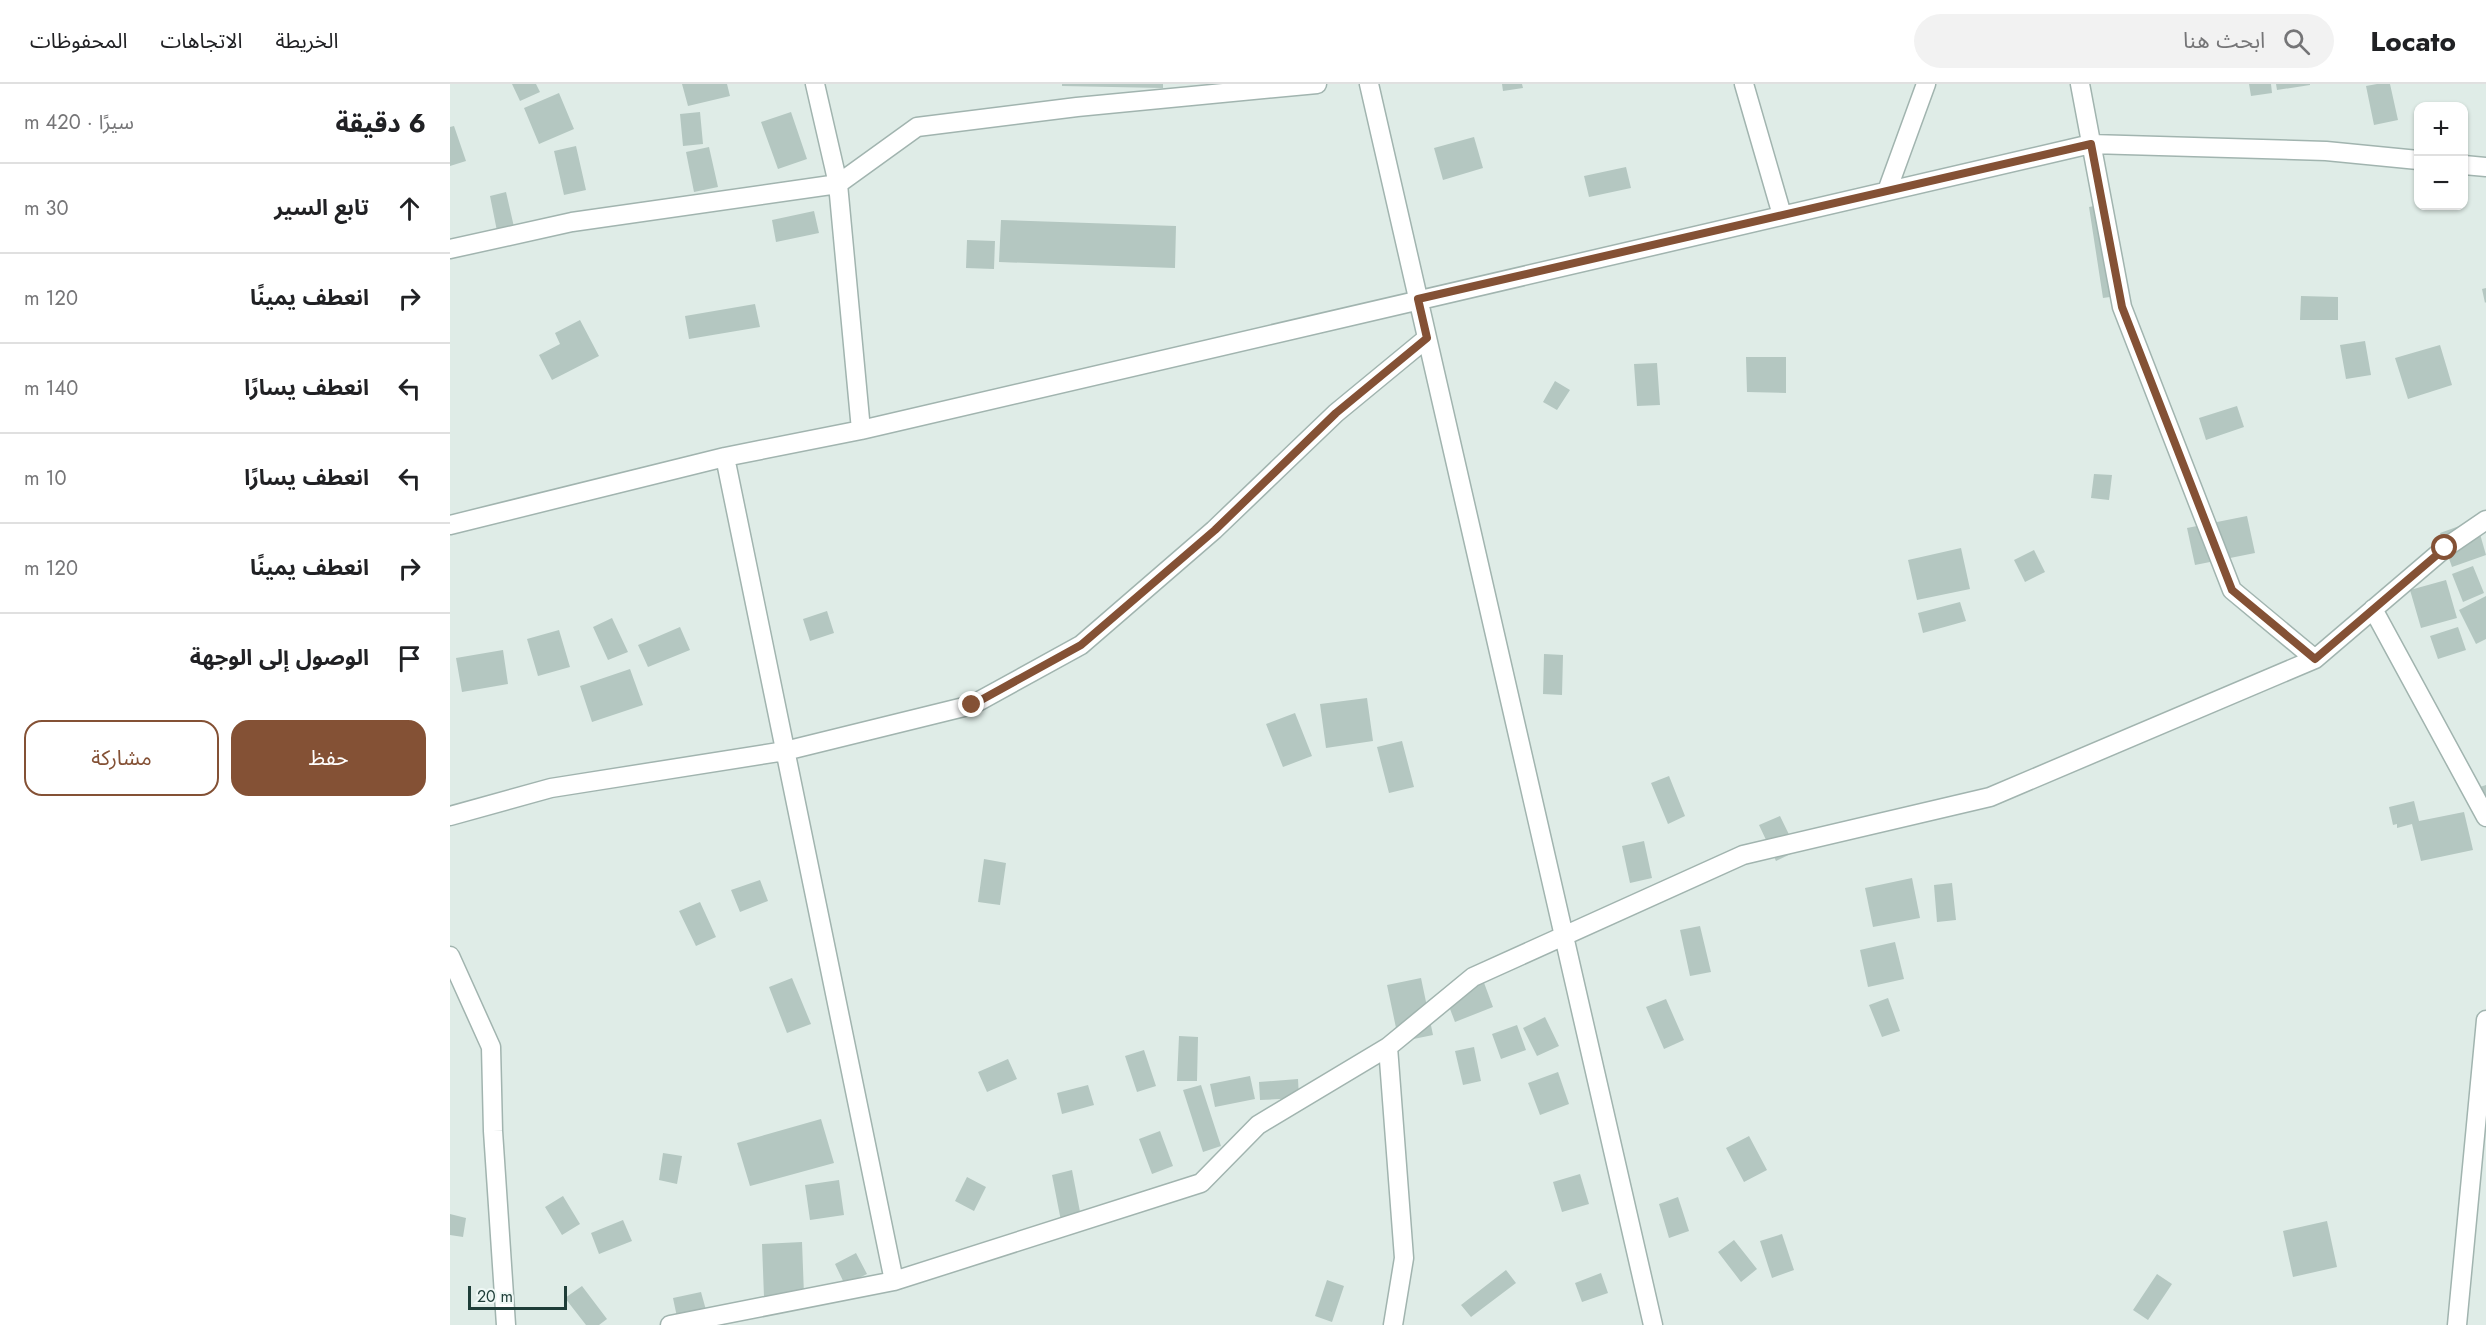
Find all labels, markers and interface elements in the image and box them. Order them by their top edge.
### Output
search box [1914,14,2334,68]
text: Locato [2370,21,2456,62]
text: ابحث هنا [2183,24,2265,56]
icon: search [2280,25,2313,58]
text: المحفوظات [30,26,127,56]
text: الاتجاهات [160,26,242,56]
text: الخريطة [275,26,338,56]
map controls [2414,102,2468,210]
button: + [2414,102,2468,156]
text: 6 دقيقة [335,104,426,142]
text: سيرًا · 420 m [24,108,134,137]
button: − [2414,156,2468,210]
text: تابع السير [274,191,369,223]
icon: ahead [393,192,426,225]
text: 30 m [24,194,69,223]
text: انعطف يمينًا [250,281,369,313]
icon: right [393,282,426,315]
text: 120 m [24,284,78,313]
text: انعطف يسارًا [244,371,369,403]
icon: left [393,372,426,405]
text: 140 m [24,374,78,403]
text: انعطف يسارًا [244,461,369,493]
icon: left [393,462,426,495]
text: 10 m [24,464,67,493]
route start [2431,534,2457,560]
text: انعطف يمينًا [250,551,369,583]
icon: right [393,552,426,585]
text: 120 m [24,554,78,583]
text: الوصول إلى الوجهة [190,641,369,673]
icon: arrive [393,642,426,675]
route end [958,691,984,717]
button: مشاركة [24,720,219,796]
button: حفظ [231,720,426,796]
scale bar [468,1283,567,1310]
text: 20 m [477,1285,513,1308]

